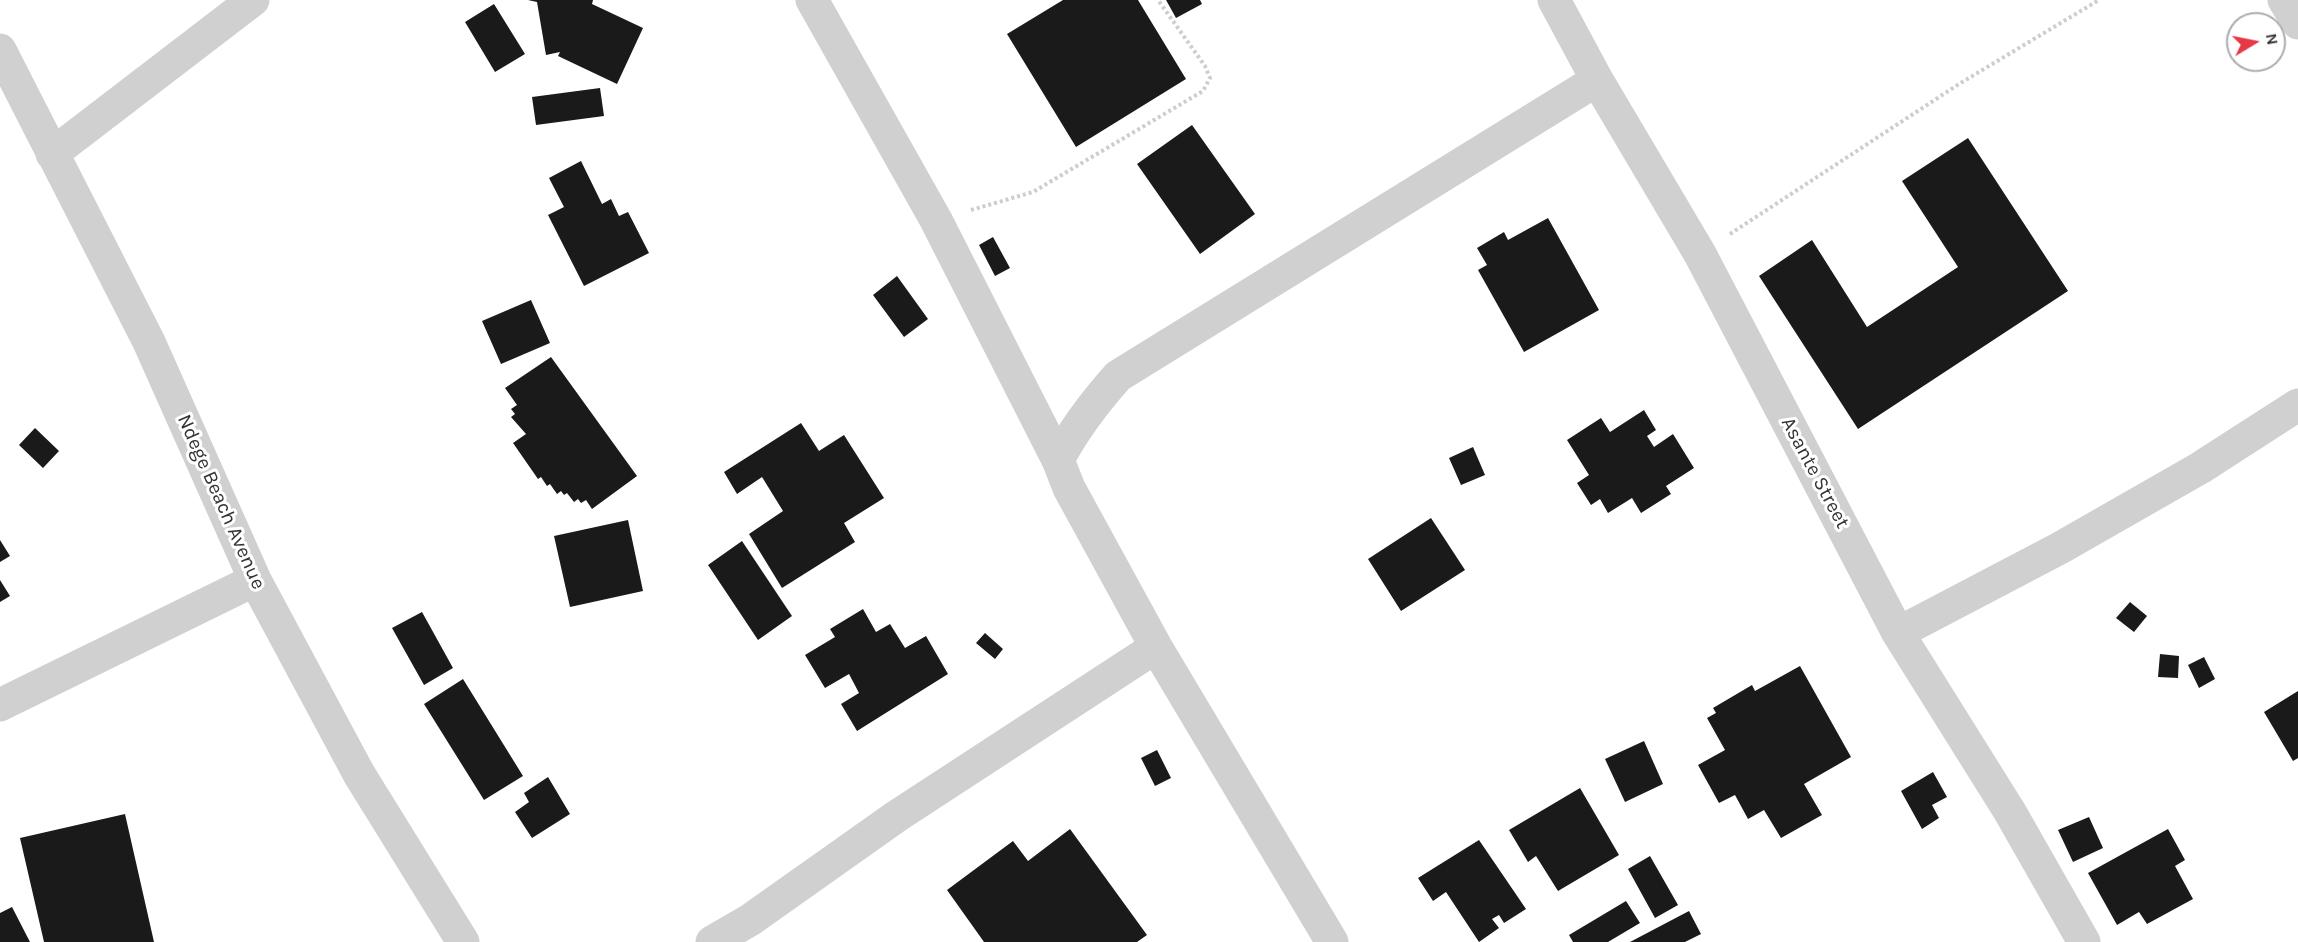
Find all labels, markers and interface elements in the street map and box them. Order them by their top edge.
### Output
north arrow [2226,12,2286,72]
text: N [2262,32,2283,46]
street label: Ndege Beach Avenue [172,411,270,593]
street label: Asante Street [1776,413,1854,533]

